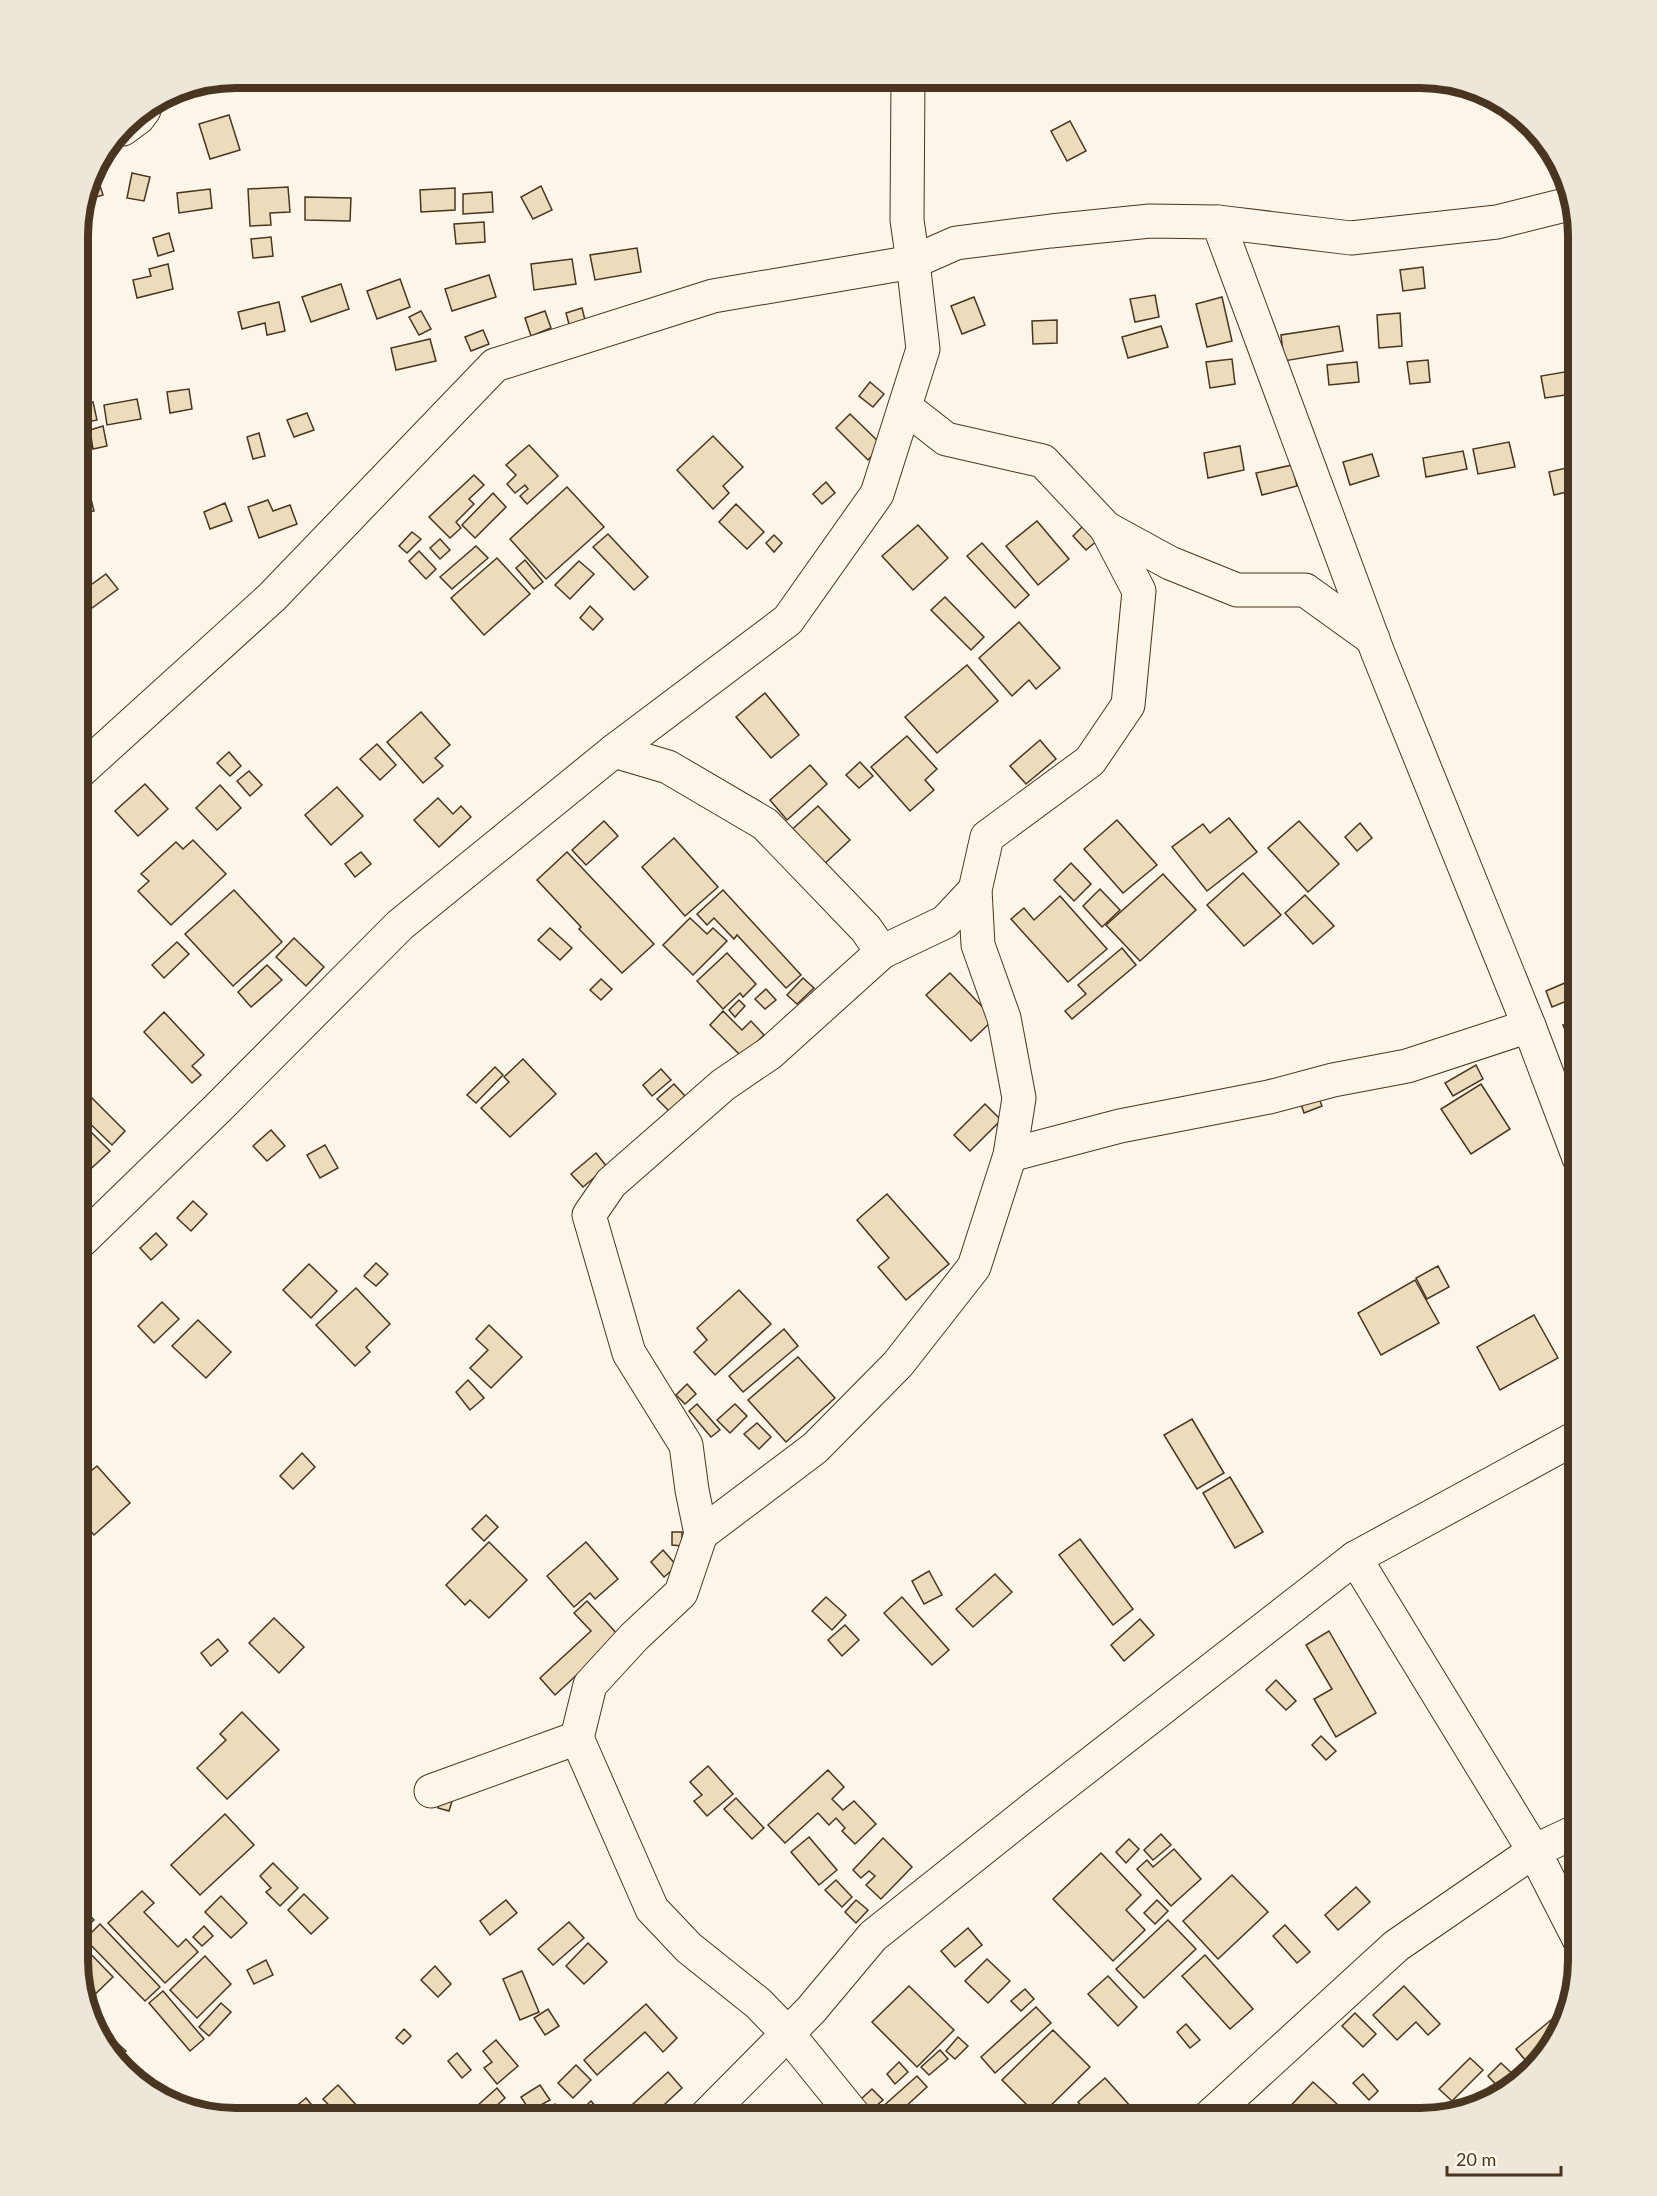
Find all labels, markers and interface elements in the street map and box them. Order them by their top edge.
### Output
scale bar [1447,2139,1561,2177]
text: 20 m [1456,2148,1496,2170]

